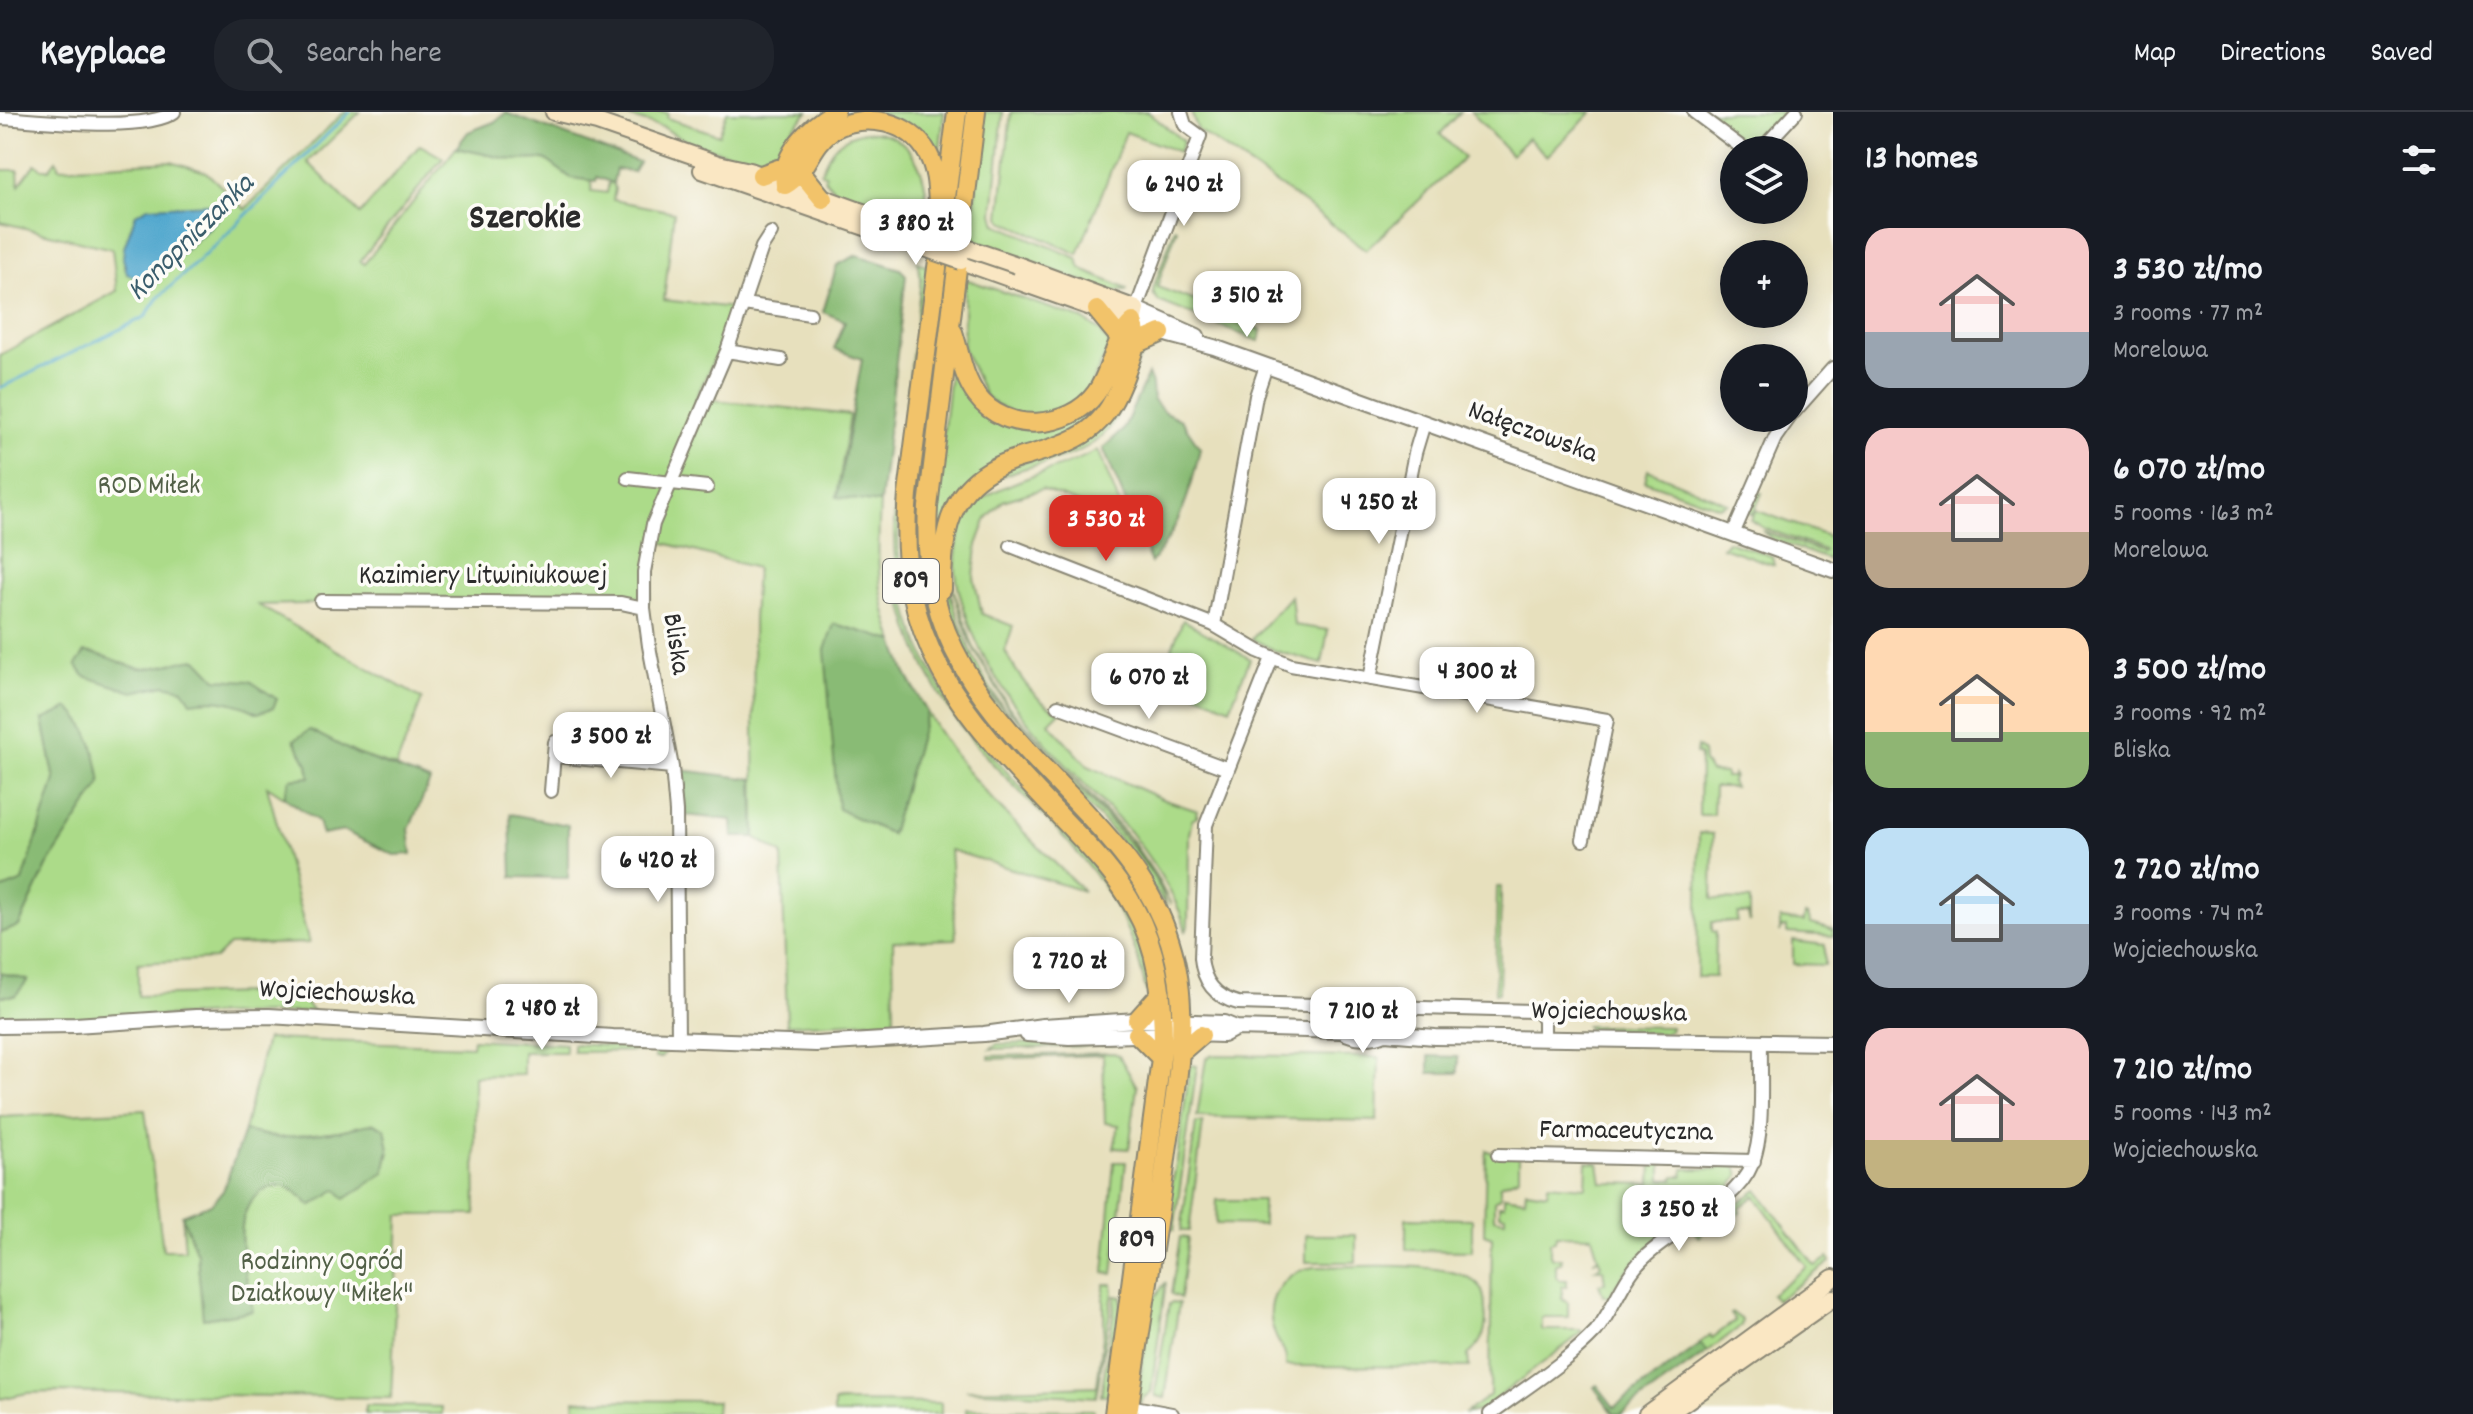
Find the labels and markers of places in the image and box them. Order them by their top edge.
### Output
pin: 6 240 zł [1101,160,1267,228]
pin: 3 880 zł [833,199,999,267]
pin: 3 510 zł [1164,271,1330,339]
pin: 4 250 zł [1296,478,1462,546]
pin: 3 530 zł [1023,495,1189,563]
pin: 4 300 zł [1394,647,1560,715]
pin: 6 070 zł [1066,653,1232,721]
pin: 3 500 zł [528,712,694,780]
pin: 6 420 zł [575,836,741,904]
pin: 2 720 zł [986,937,1152,1005]
pin: 2 480 zł [459,984,625,1052]
pin: 7 210 zł [1280,987,1446,1055]
pin: 3 250 zł [1596,1185,1762,1253]

